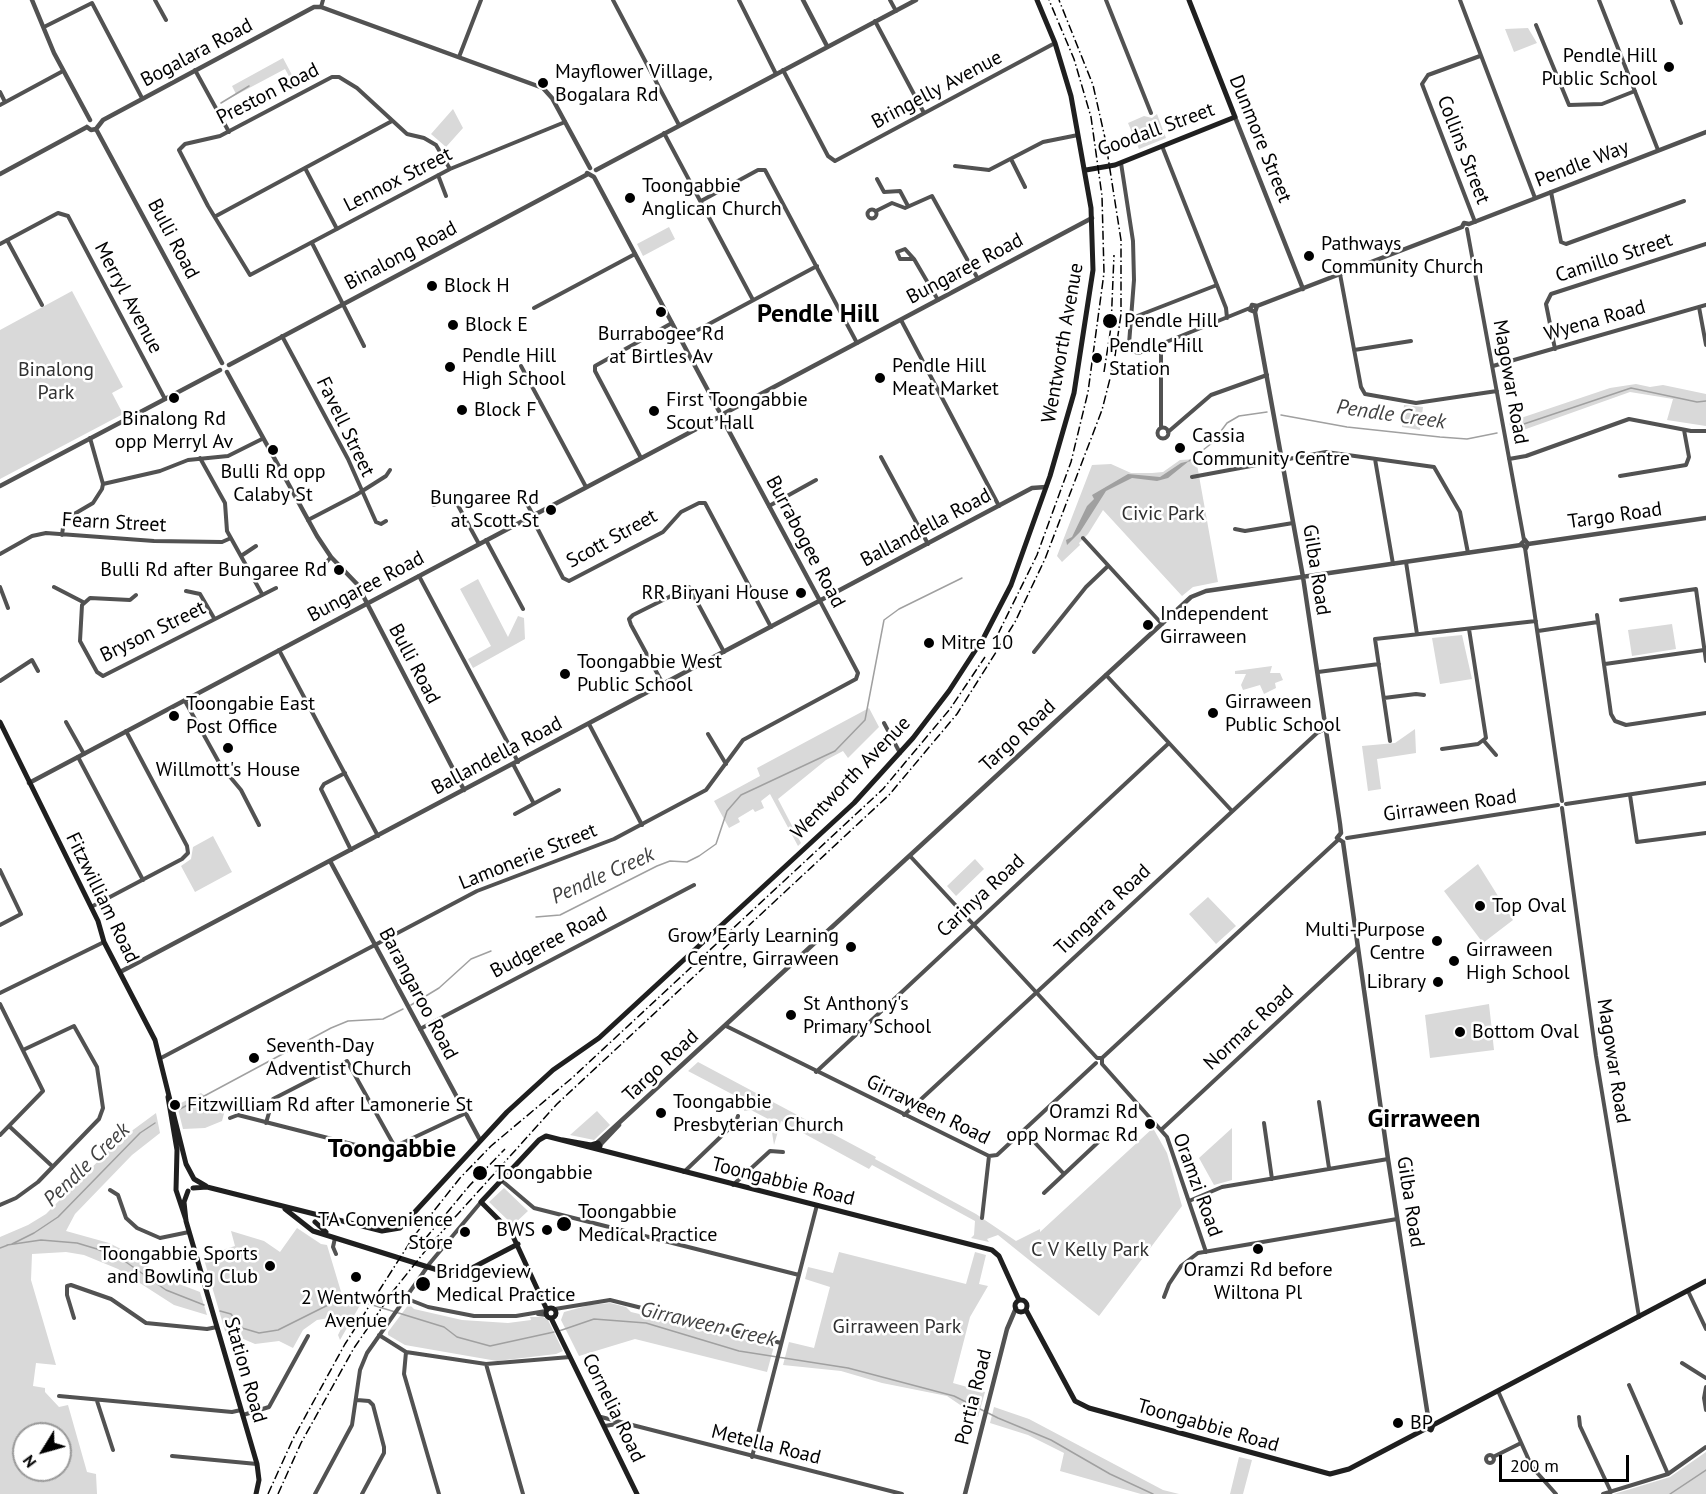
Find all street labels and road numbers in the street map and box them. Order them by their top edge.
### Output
street label: Bogalara Road [137,13,257,93]
street label: Bringelly Avenue [868,45,1006,135]
street label: Preston Road [213,58,323,130]
street label: Dunmore Street [1224,72,1296,206]
street label: Collins Street [1431,92,1495,208]
street label: Goodall Street [1094,98,1218,162]
street label: Pendle Way [1532,135,1632,193]
street label: Lennox Street [340,142,456,218]
street label: Bulli Road [142,195,204,283]
street label: Binalong Road [341,216,461,296]
street label: Bungaree Road [903,228,1027,310]
street label: Camillo Street [1553,228,1675,288]
street label: Merryl Avenue [89,238,167,358]
street label: Wentworth Avenue [1037,261,1089,425]
street label: Wyena Road [1542,295,1648,347]
street label: Magowar Road [1487,318,1533,446]
street label: Favell Street [311,373,379,481]
street label: Burrabogee Road [760,472,850,612]
street label: Ballandella Road [857,484,995,572]
street label: Targo Road [1566,498,1664,534]
street label: Scott Street [563,504,661,574]
street label: Fearn Street [61,508,167,538]
street label: Gilba Road [1297,523,1335,617]
street label: Bungaree Road [304,546,428,628]
street label: Bryson Street [96,596,210,668]
street label: Bulli Road [383,620,445,708]
street label: Targo Road [975,695,1061,777]
street label: Wentworth Avenue [786,711,916,845]
street label: Ballandella Road [428,712,566,800]
street label: Girraween Road [1382,785,1518,827]
street label: Lamonerie Street [456,818,600,896]
street label: Fitzwilliam Road [60,829,144,967]
street label: Carinya Road [932,849,1030,943]
street label: Tungarra Road [1050,859,1156,961]
street label: Budgeree Road [487,902,611,984]
street label: Barangaroo Road [373,924,463,1064]
street label: Normac Road [1199,980,1299,1076]
street label: Magowar Road [1591,997,1635,1125]
street label: Targo Road [618,1025,704,1107]
street label: Girraween Road [862,1070,994,1150]
street label: Oramzi Road [1167,1130,1227,1240]
street label: Toongabbie Road [709,1153,857,1211]
street label: Gilba Road [1391,1155,1429,1249]
street label: Station Road [218,1314,272,1426]
street label: Portia Road [950,1346,998,1448]
street label: Cornelia Road [576,1350,650,1466]
street label: Toongabbie Road [1134,1394,1282,1458]
street label: Metella Road [709,1420,823,1470]

